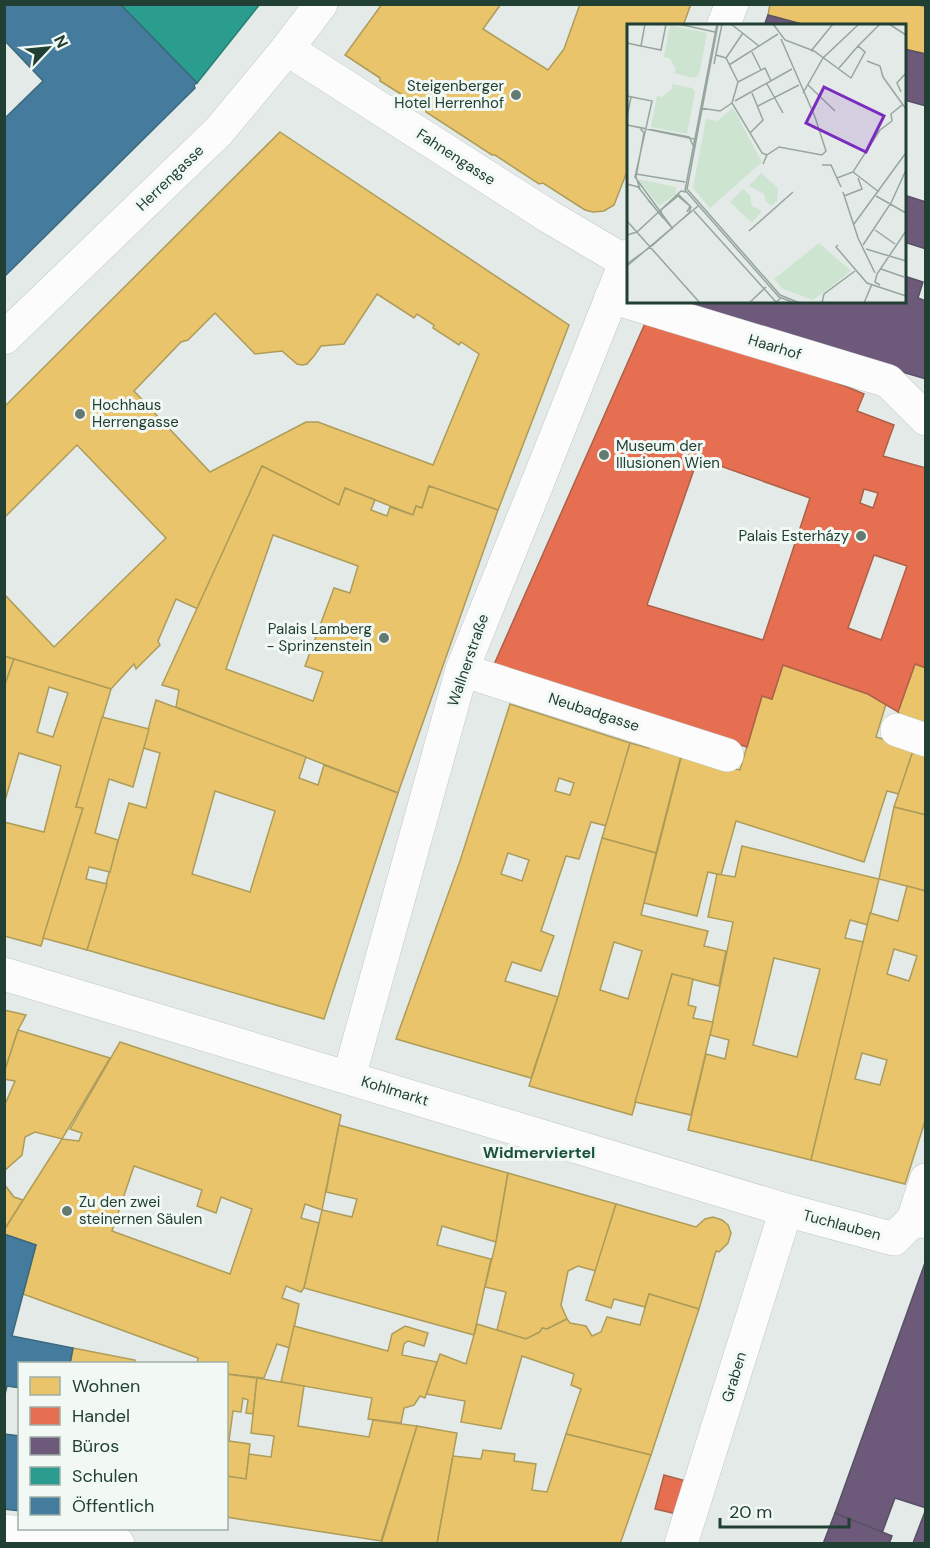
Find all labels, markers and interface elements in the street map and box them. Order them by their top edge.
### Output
north arrow [18,18,78,78]
inset map [627,24,906,303]
text: N [49,32,73,51]
place label: Steigenberger Hotel Herrenhof [394,76,504,113]
marker: Steigenberger Hotel Herrenhof [509,88,523,102]
street label: Fahnengasse [413,124,499,190]
street label: Herrengasse [132,141,208,215]
street label: Haarhof [746,329,804,365]
place label: Hochhaus Herrengasse [92,395,179,432]
marker: Hochhaus Herrengasse [73,407,87,421]
place label: Museum der Illusionen Wien [616,436,720,473]
marker: Museum der Illusionen Wien [597,448,611,462]
place label: Palais Esterházy [738,526,850,546]
marker: Palais Esterházy [854,529,868,543]
street label: Wallnerstraße [443,611,493,709]
place label: Palais Lamberg - Sprinzenstein [266,619,372,656]
marker: Palais Lamberg - Sprinzenstein [377,631,391,645]
street label: Neubadgasse [546,688,642,736]
street label: Kohlmarkt [359,1071,431,1111]
district label: Widmerviertel [483,1142,595,1163]
place label: Zu den zwei steinernen Säulen [79,1192,202,1229]
marker: Zu den zwei steinernen Säulen [60,1204,74,1218]
street label: Tuchlauben [801,1205,883,1245]
street label: Graben [717,1349,751,1405]
legend [18,1362,228,1530]
text: Wohnen [72,1374,140,1398]
text: Handel [72,1404,130,1428]
text: Büros [72,1434,119,1458]
text: Schulen [72,1464,138,1488]
scale bar [720,1491,849,1529]
text: Öffentlich [72,1494,154,1518]
text: 20 m [729,1500,772,1524]

